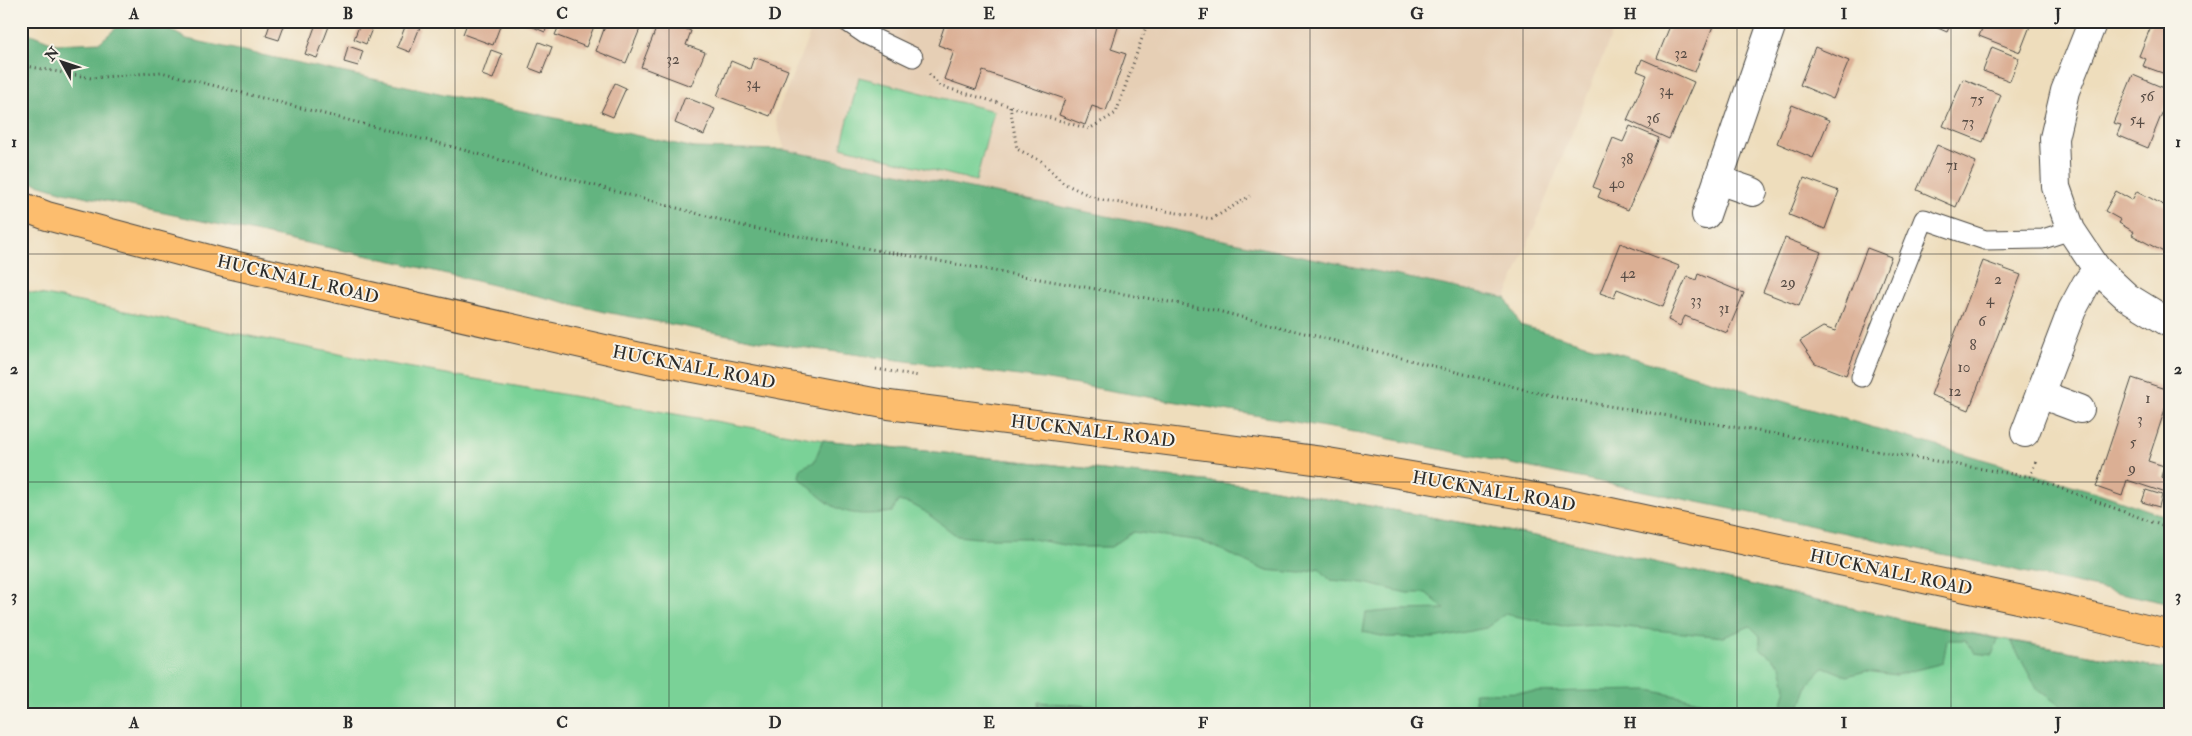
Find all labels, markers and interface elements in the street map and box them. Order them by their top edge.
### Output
text: A [128,4,140,24]
text: B [343,4,353,24]
text: C [556,4,568,24]
text: D [768,4,782,24]
text: E [983,4,995,24]
text: F [1198,4,1208,24]
text: G [1410,4,1424,24]
text: H [1623,4,1637,24]
text: I [1841,4,1848,24]
text: J [2054,4,2062,25]
north arrow [38,38,88,88]
text: N [41,43,63,65]
house number: 32 [1674,44,1688,63]
house number: 32 [666,50,680,69]
house number: 34 [746,74,761,93]
house number: 34 [1659,81,1674,100]
house number: 56 [2140,87,2155,106]
house number: 75 [1970,90,1984,109]
house number: 36 [1646,109,1661,128]
house number: 54 [2130,110,2145,129]
house number: 73 [1962,113,1974,132]
text: 1 [11,132,17,152]
text: 1 [2175,132,2181,152]
house number: 38 [1621,150,1633,169]
house number: 71 [1946,156,1958,175]
house number: 40 [1609,174,1625,193]
street label: HUCKNALL ROAD [215,250,381,309]
house number: 42 [1620,264,1636,283]
house number: 2 [1994,270,2002,289]
house number: 29 [1780,273,1796,292]
house number: 4 [1986,290,1995,309]
house number: 33 [1690,291,1702,310]
house number: 31 [1718,299,1730,318]
house number: 6 [1978,312,1987,331]
house number: 8 [1969,336,1977,355]
street label: HUCKNALL ROAD [610,340,777,395]
house number: 10 [1958,358,1970,377]
text: 2 [10,359,18,379]
text: 2 [2174,359,2182,379]
house number: 12 [1949,382,1962,401]
house number: 1 [2145,389,2151,408]
street label: HUCKNALL ROAD [1009,410,1177,453]
house number: 3 [2137,410,2143,429]
house number: 5 [2130,433,2137,452]
house number: 9 [2127,459,2136,478]
street label: HUCKNALL ROAD [1410,466,1577,517]
street label: HUCKNALL ROAD [1808,544,1974,601]
text: 3 [11,586,17,606]
text: 3 [2175,586,2181,606]
text: A [128,713,140,733]
text: B [343,713,353,733]
text: C [556,713,568,733]
text: D [768,713,782,733]
text: E [983,713,995,733]
text: F [1198,713,1208,733]
text: G [1410,713,1424,733]
text: H [1623,713,1637,733]
text: I [1841,713,1848,733]
text: J [2054,713,2062,734]

